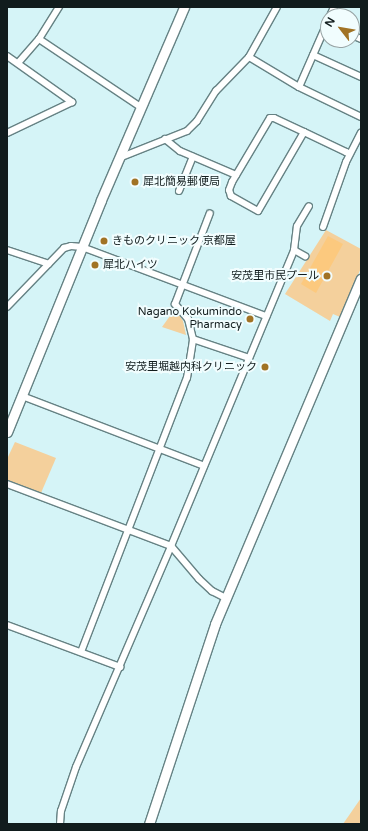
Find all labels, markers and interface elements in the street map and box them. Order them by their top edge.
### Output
north arrow [320,8,360,48]
text: N [322,15,338,29]
place label: 犀北簡易郵便局 [143,175,220,189]
marker: 犀北簡易郵便局 [130,177,140,187]
place label: きものクリニック 京都屋 [112,234,236,248]
marker: きものクリニック 京都屋 [99,236,109,246]
place label: 犀北ハイツ [103,258,158,272]
marker: 犀北ハイツ [90,260,100,270]
place label: 安茂里市民プール [231,269,319,283]
marker: 安茂里市民プール [322,271,332,281]
place label: Nagano Kokumindo Pharmacy [138,306,242,332]
marker: Nagano Kokumindo Pharmacy [245,314,255,324]
place label: 安茂里堀越内科クリニック [125,360,257,374]
marker: 安茂里堀越内科クリニック [260,362,270,372]

